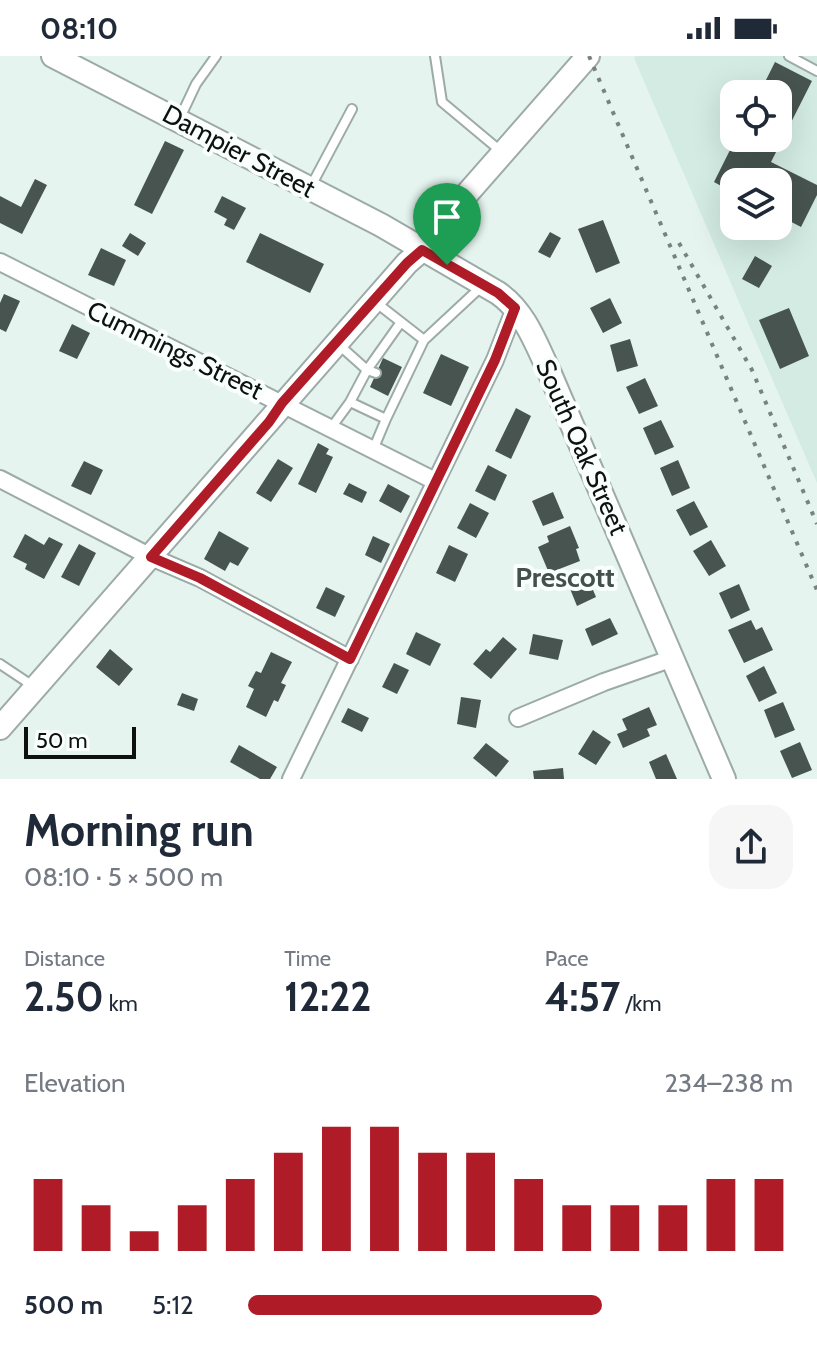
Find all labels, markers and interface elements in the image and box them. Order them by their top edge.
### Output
text: 08:10 [40,10,118,47]
map controls [720,80,792,240]
button: locate [720,80,792,152]
street label: Dampier Street [157,97,321,205]
button: layers [720,168,792,240]
pin [413,183,481,265]
icon: arrive [425,195,469,239]
street label: Cummings Street [82,294,268,406]
street label: South Oak Street [529,354,635,540]
district label: Prescott [515,560,615,594]
scale bar [24,723,136,759]
text: 50 m [36,727,88,754]
text: Morning run [24,804,254,857]
button: share [709,805,793,889]
text: 08:10 · 5 × 500 m [24,861,223,893]
text: Distance [24,945,105,972]
text: Time [284,945,331,972]
text: Pace [545,945,589,972]
text: 2.50 [24,972,104,1021]
text: 12:22 [284,972,371,1021]
text: 4:57 [545,972,620,1021]
text: km [104,990,138,1017]
text: /km [620,990,661,1017]
text: Elevation [24,1067,126,1099]
text: 234–238 m [664,1067,793,1099]
text: 500 m [24,1289,103,1321]
text: 5:12 [152,1289,194,1321]

